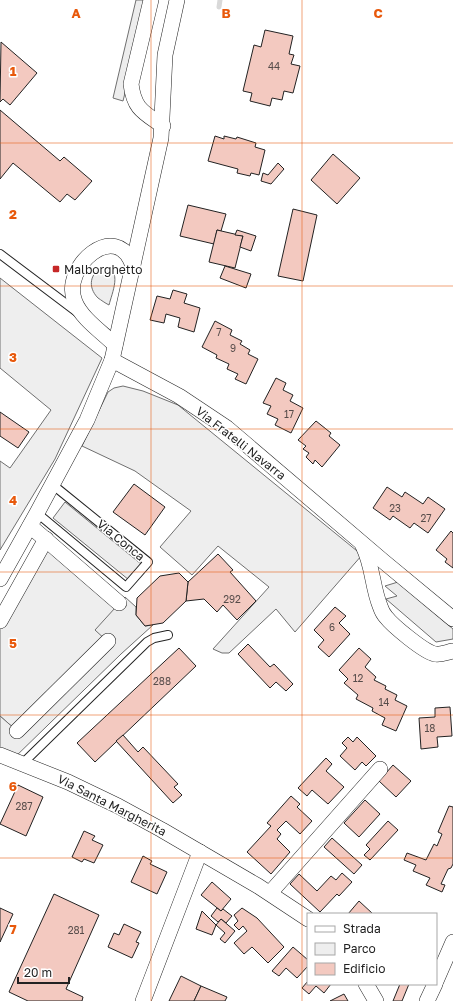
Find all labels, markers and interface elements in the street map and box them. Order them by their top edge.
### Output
text: A [71,5,81,21]
text: B [221,5,231,21]
text: C [373,5,383,21]
house number: 44 [268,60,280,72]
text: 1 [10,63,17,79]
text: 2 [9,206,17,222]
place label: Malborghetto [64,262,142,277]
marker: Malborghetto [51,264,61,274]
house number: 7 [216,326,222,338]
house number: 9 [230,342,236,354]
text: 3 [9,349,17,365]
street label: Via Fratelli Navarra [193,403,289,483]
house number: 17 [284,408,294,420]
text: 4 [9,492,17,508]
house number: 23 [389,502,401,514]
house number: 27 [420,512,432,524]
street label: Via Conca [94,516,148,564]
house number: 292 [223,593,241,605]
house number: 6 [329,621,335,633]
text: 5 [9,635,17,651]
house number: 12 [353,672,364,684]
house number: 288 [153,675,171,687]
house number: 14 [379,696,389,708]
house number: 18 [425,722,435,734]
street label: Via Santa Margherita [55,771,169,839]
text: 6 [9,778,17,794]
house number: 287 [15,800,33,812]
legend [307,913,437,985]
text: 7 [9,921,17,937]
text: Strada [343,921,381,936]
house number: 281 [68,924,85,936]
text: Parco [343,941,376,956]
scale bar [18,959,69,985]
text: Edificio [343,961,385,976]
text: 20 m [24,965,52,980]

